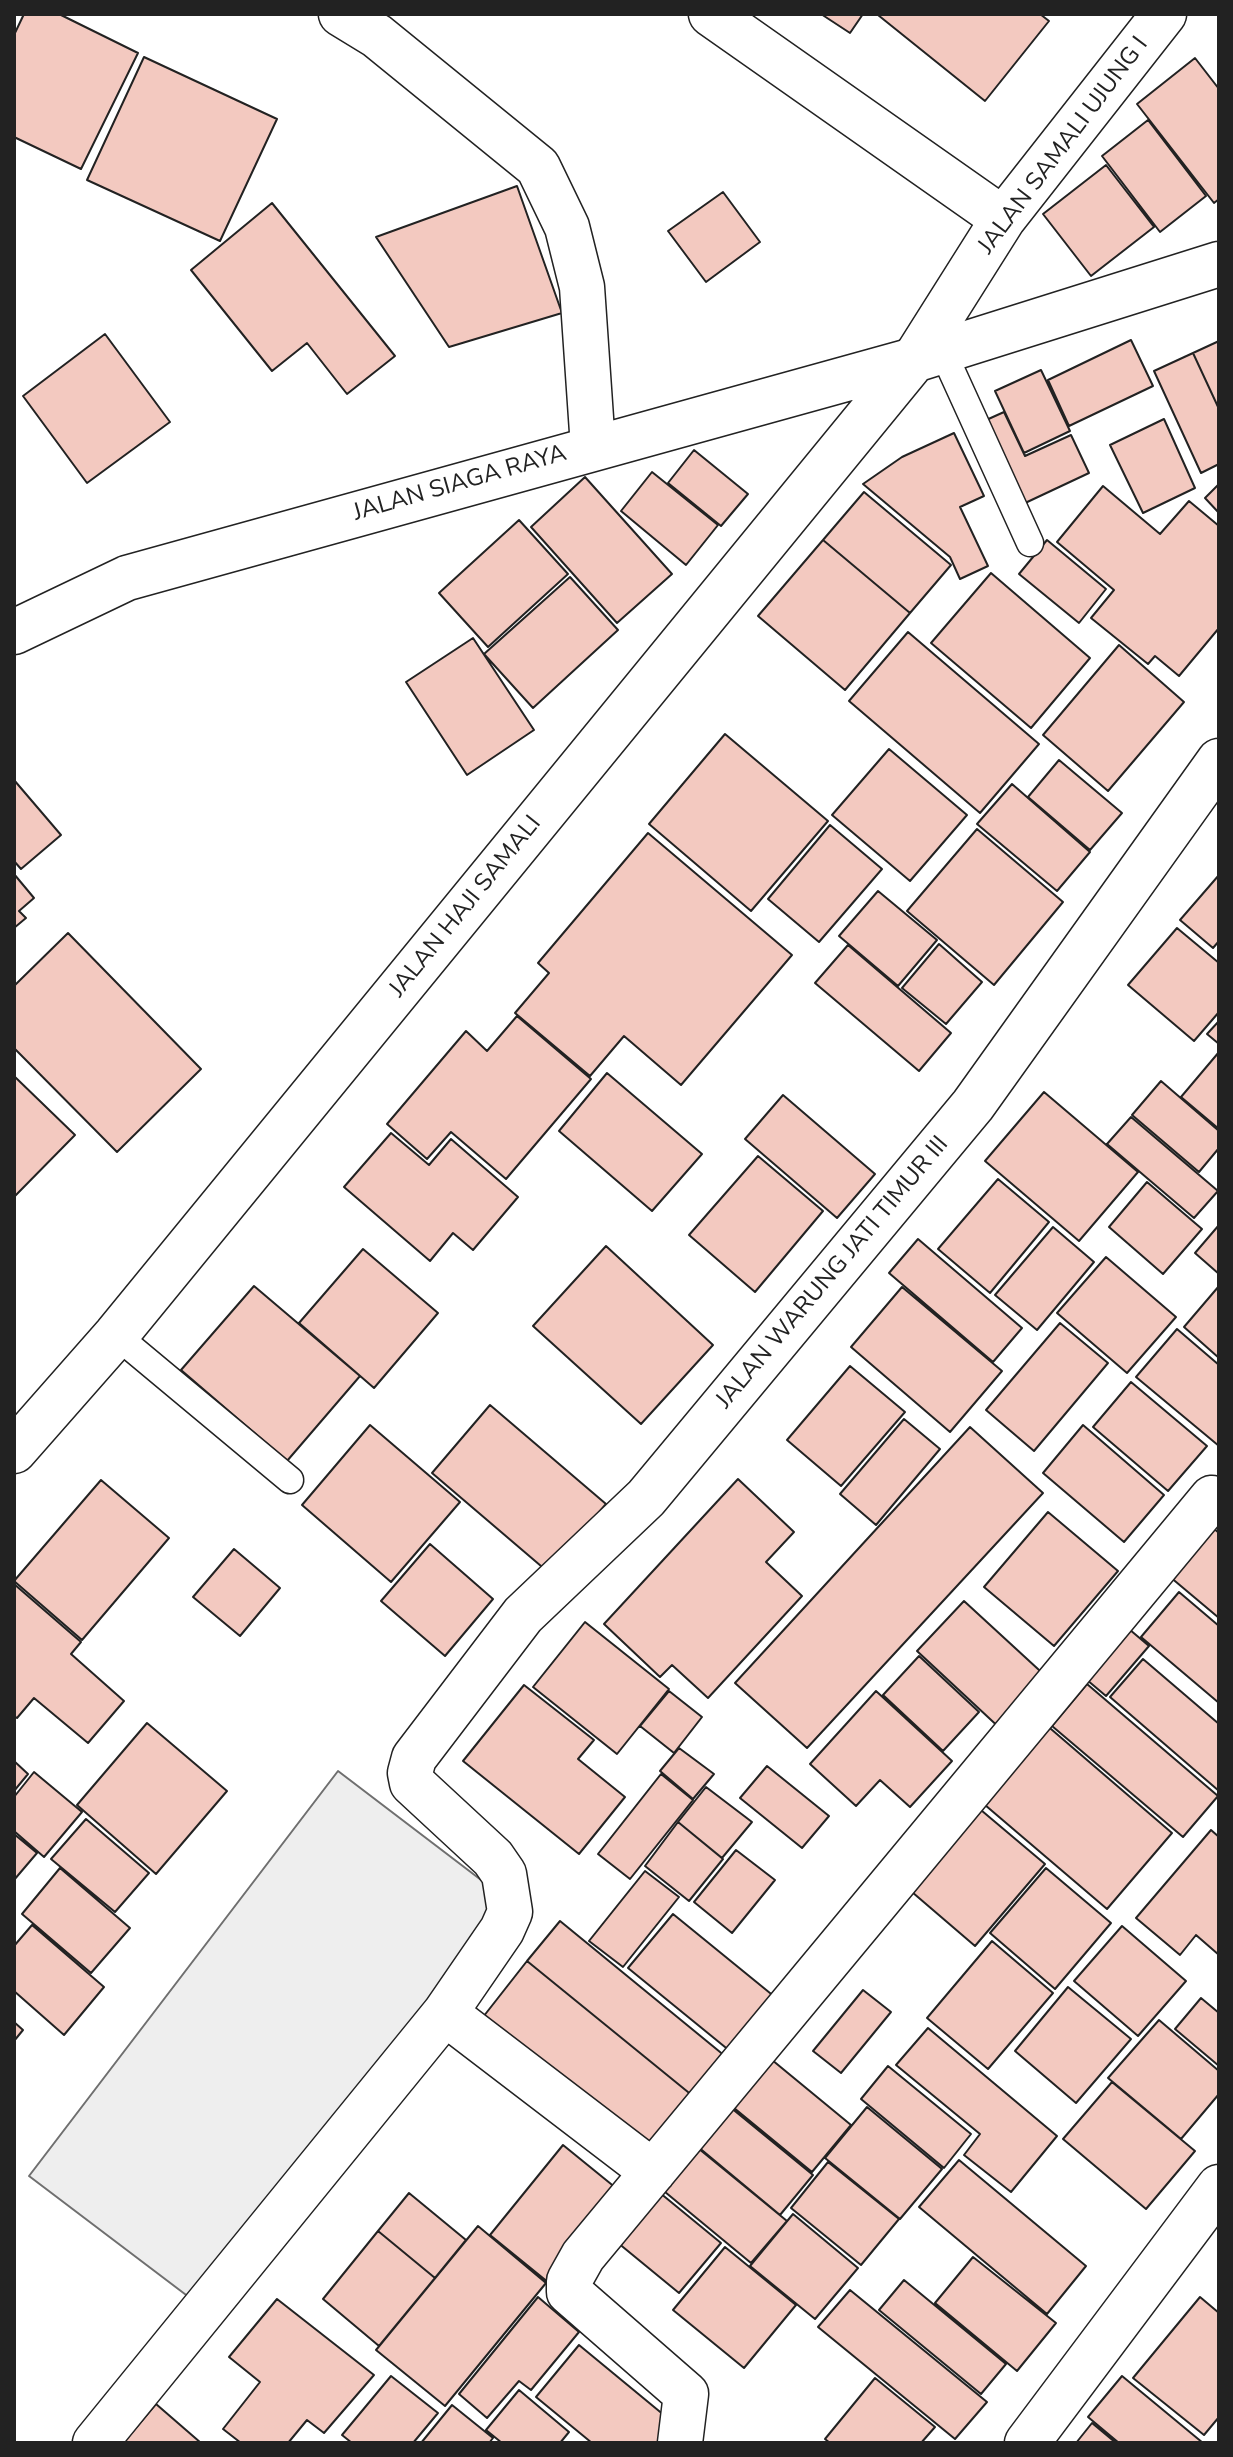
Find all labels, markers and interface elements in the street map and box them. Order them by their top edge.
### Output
street label: JALAN SAMALI UJUNG I [973,32,1155,260]
street label: JALAN SIAGA RAYA [350,440,570,528]
street label: JALAN HAJI SAMALI [384,811,548,1003]
street label: JALAN WARUNG JATI TIMUR III [711,1131,955,1415]

